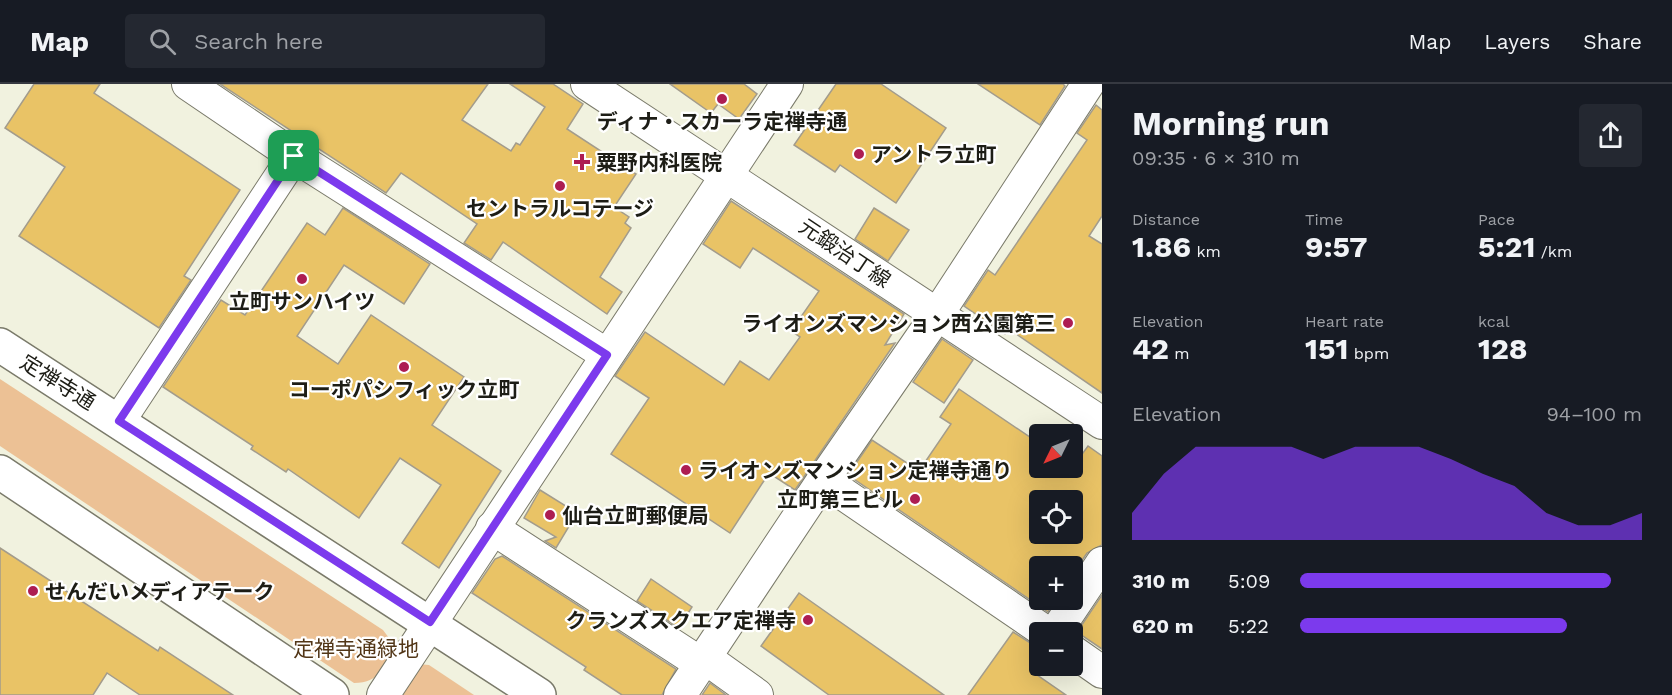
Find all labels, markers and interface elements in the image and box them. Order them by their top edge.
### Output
search box [125,14,545,68]
text: Map [30,25,89,58]
icon: search [146,25,179,58]
text: Search here [194,29,323,54]
text: Map [1408,29,1451,54]
text: Layers [1484,29,1550,54]
text: Share [1583,29,1642,54]
marker: ディナ・スカーラ定禅寺通 [715,92,729,106]
text: Morning run [1132,104,1329,143]
button: share [1579,104,1642,167]
place label: ディナ・スカーラ定禅寺通 [597,109,847,134]
pin [268,130,319,181]
icon: arrive [277,139,310,172]
place label: アントラ立町 [871,142,996,167]
text: 09:35 · 6 × 310 m [1132,146,1300,170]
marker: アントラ立町 [852,147,866,161]
place label: 粟野内科医院 [596,150,722,175]
marker: 粟野内科医院 [573,153,591,171]
marker: セントラルコテージ [553,179,567,193]
place label: セントラルコテージ [466,196,654,221]
text: Distance [1132,210,1200,229]
text: Time [1305,210,1343,229]
text: Pace [1478,210,1515,229]
street label: 元鍛治丁線 [794,213,896,293]
text: 1.86 [1132,229,1191,264]
text: 9:57 [1305,229,1367,264]
text: 5:21 [1478,229,1535,264]
text: km [1191,242,1221,261]
text: /km [1535,242,1572,261]
marker: 立町サンハイツ [295,272,309,286]
place label: 立町サンハイツ [229,289,375,314]
place label: ライオンズマンション西公園第三 [741,311,1056,336]
text: Elevation [1132,312,1203,331]
text: Heart rate [1305,312,1384,331]
text: kcal [1478,312,1510,331]
marker: ライオンズマンション西公園第三 [1061,316,1075,330]
text: 42 [1132,331,1169,366]
text: 151 [1305,331,1348,366]
text: 128 [1478,331,1528,366]
text: m [1169,344,1190,363]
text: bpm [1348,344,1389,363]
street label: 定禅寺通 [16,349,100,415]
marker: コーポパシフィック立町 [397,360,411,374]
place label: コーポパシフィック立町 [289,377,519,402]
text: Elevation [1132,402,1221,426]
text: 94–100 m [1546,402,1642,426]
north arrow [1029,424,1083,478]
map controls [1029,424,1083,676]
place label: ライオンズマンション定禅寺通り [698,458,1013,483]
marker: ライオンズマンション定禅寺通り [679,463,693,477]
place label: 立町第三ビル [777,487,903,512]
button: locate [1029,490,1083,544]
marker: 立町第三ビル [908,492,922,506]
place label: 仙台立町郵便局 [562,503,709,528]
marker: 仙台立町郵便局 [543,508,557,522]
button: + [1029,556,1083,610]
text: 310 m [1132,569,1190,593]
text: 5:09 [1228,569,1270,593]
place label: せんだいメディアテーク [45,579,275,604]
marker: せんだいメディアテーク [26,584,40,598]
place label: クランズスクエア定禅寺 [565,608,796,633]
marker: クランズスクエア定禅寺 [801,613,815,627]
text: 620 m [1132,614,1194,638]
text: 5:22 [1228,614,1269,638]
button: − [1029,622,1083,676]
park label: 定禅寺通緑地 [293,636,419,661]

